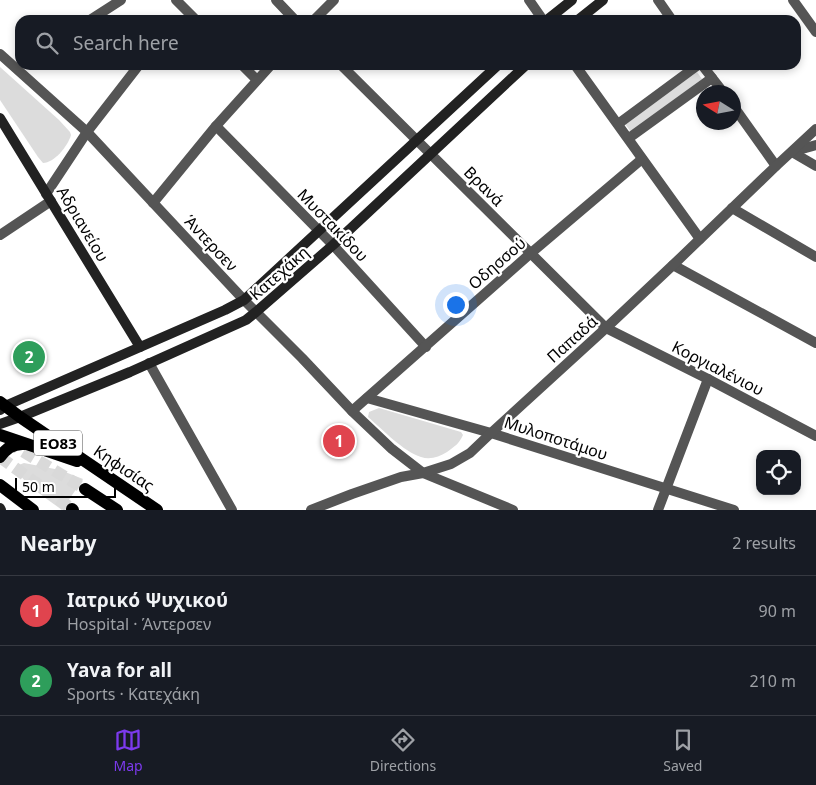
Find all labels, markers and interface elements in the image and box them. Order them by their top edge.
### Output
search box [15,15,801,70]
icon: search [33,29,61,57]
text: Search here [73,30,179,56]
north arrow [696,85,741,130]
street label: Βρανά [459,161,509,211]
street label: Αδριανείου [52,182,114,266]
street label: Μυστακίδου [293,184,373,266]
street label: Άντερσεν [179,210,243,276]
street label: Οδησσού [463,232,531,294]
street label: Κατεχάκη [245,241,313,305]
your location [443,292,469,318]
street label: Παπαδά [542,310,602,368]
street label: Κοργιαλένιου [668,335,768,401]
pin: 2 [13,338,45,376]
street label: Μυλοποτάμου [501,411,611,465]
pin: 1 [323,422,355,460]
road number: ΕΟ83 [34,430,82,456]
street label: Κηφισίας [89,440,159,496]
map controls [756,450,801,495]
button: locate [756,450,801,495]
scale bar [15,475,116,498]
text: 50 m [22,477,55,496]
text: Nearby [20,529,96,557]
text: 2 results [732,532,796,554]
text: Ιατρικό Ψυχικού [67,587,228,613]
text: 1 [31,600,41,622]
text: 90 m [759,600,796,622]
text: Hospital · Άντερσεν [67,613,211,635]
text: Yava for all [67,657,172,683]
text: 2 [31,670,41,692]
text: 210 m [749,670,796,692]
text: Sports · Κατεχάκη [67,683,200,705]
tab: Map [114,726,143,775]
tab: Directions [370,726,436,775]
tab: Saved [663,726,702,775]

